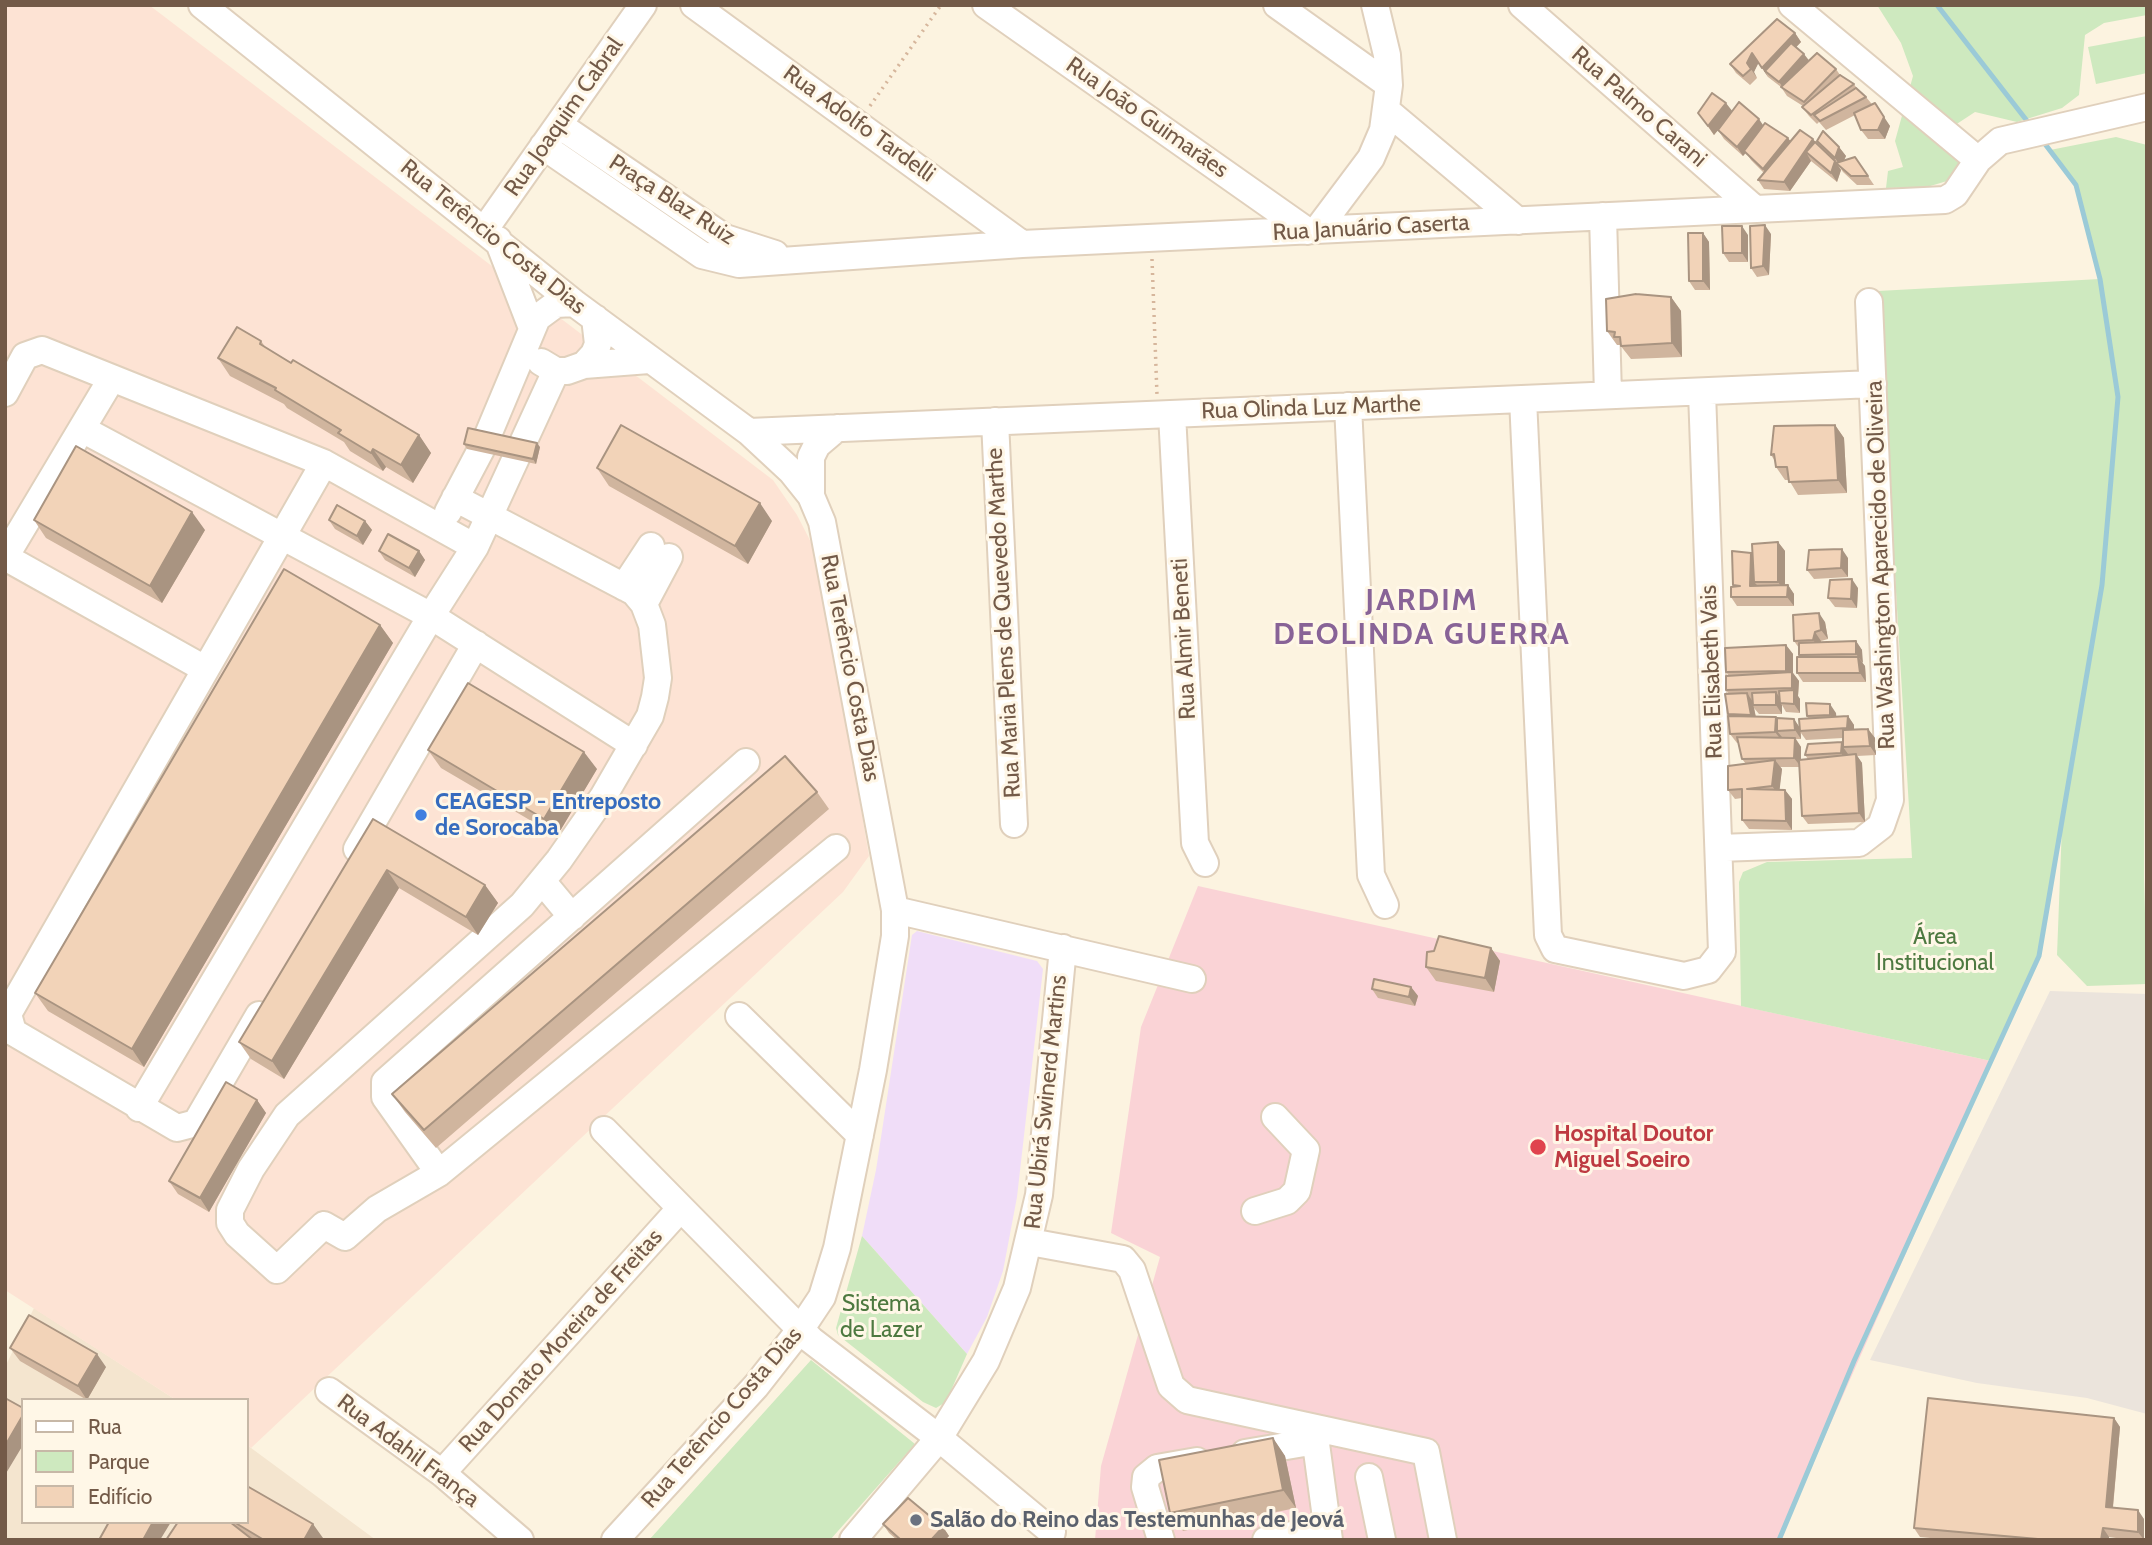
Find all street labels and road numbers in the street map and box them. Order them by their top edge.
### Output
street label: Rua Joaquim Cabral [499,32,629,202]
street label: Rua Palmo Carani [1566,41,1712,173]
street label: Rua João Guimarães [1061,52,1233,184]
street label: Rua Adolfo Tardelli [778,60,940,188]
street label: Praça Blaz Ruiz [604,149,740,251]
street label: Rua Terêncio Costa Dias [395,154,591,320]
street label: Rua Januário Caserta [1272,209,1470,247]
street label: Rua Washington Aparecido de Oliveira [1861,380,1901,750]
street label: Rua Olinda Luz Marthe [1201,390,1421,426]
street label: Rua Maria Plens de Quevedo Marthe [981,447,1027,799]
street label: Rua Terêncio Costa Dias [814,552,886,784]
street label: Rua Almir Beneti [1166,558,1202,720]
street label: Rua Elisabeth Vais [1695,585,1729,759]
street label: Rua Ubirá Swinerd Martins [1019,974,1073,1230]
street label: Rua Donato Moreira de Freitas [453,1224,669,1458]
street label: Rua Terêncio Costa Dias [636,1322,808,1514]
street label: Rua Adahil França [331,1389,485,1513]

